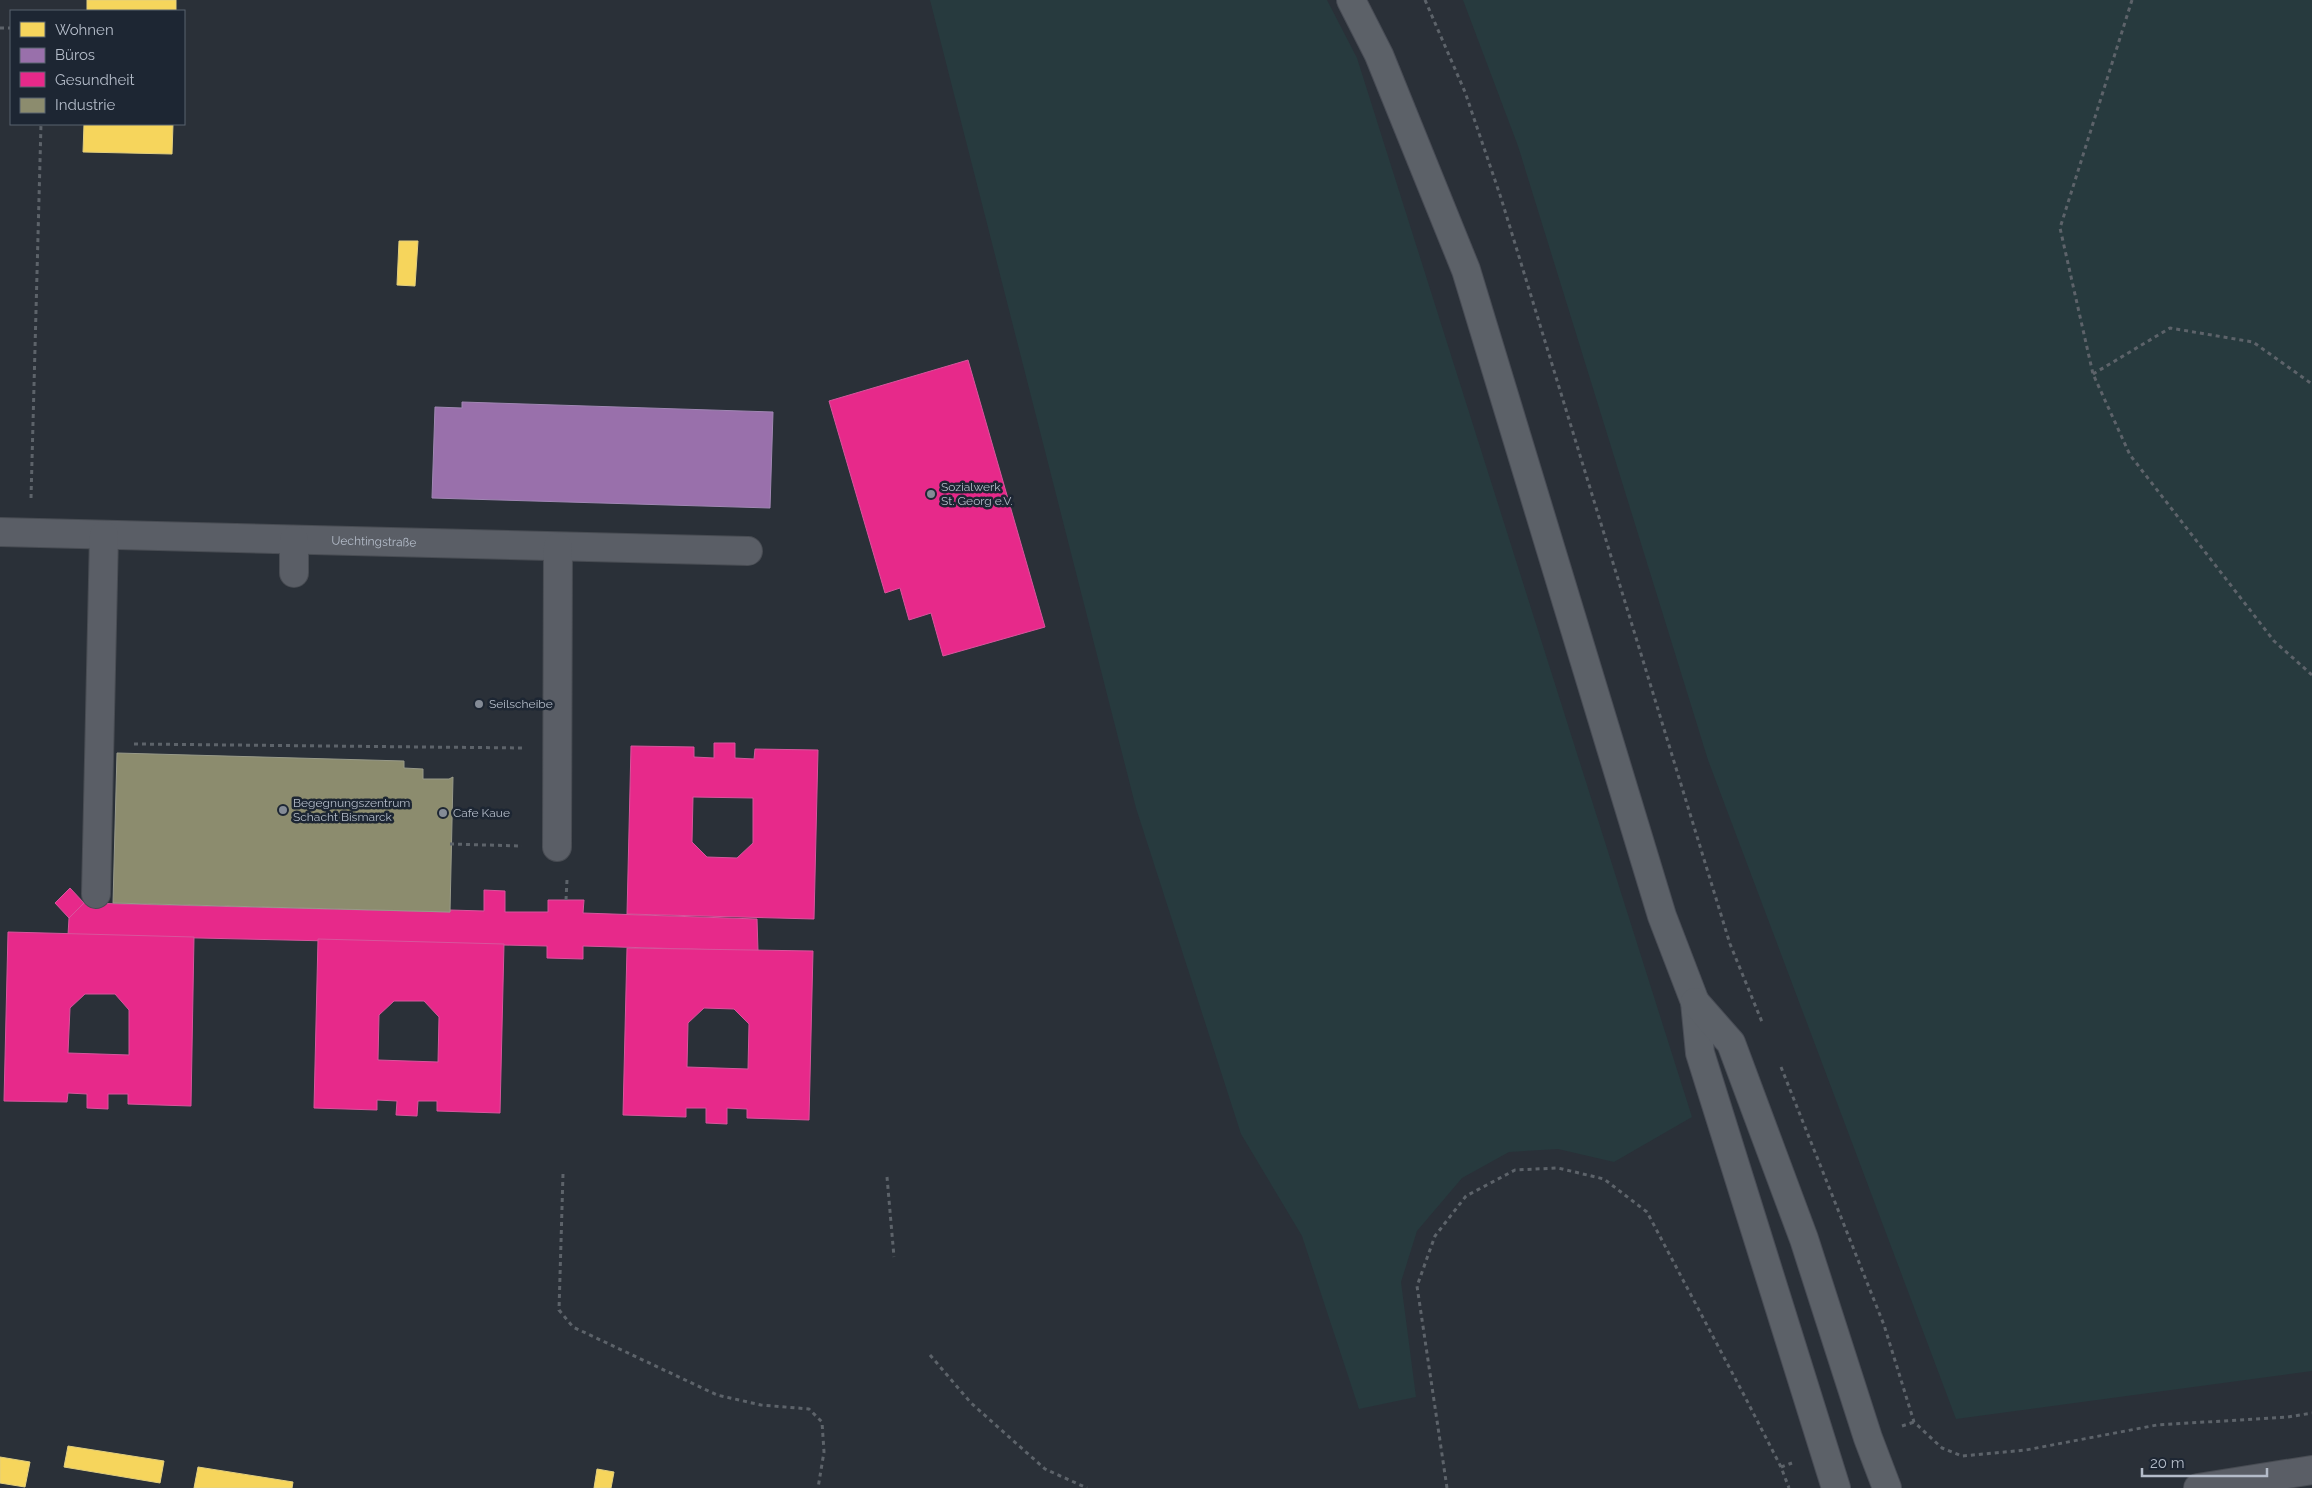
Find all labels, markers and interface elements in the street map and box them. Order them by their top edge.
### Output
legend [10,10,185,125]
text: Wohnen [55,21,114,39]
text: Büros [55,46,95,64]
text: Gesundheit [55,71,135,89]
text: Industrie [55,96,116,114]
place label: Sozialwerk St. Georg e.V. [941,480,1013,508]
marker: Sozialwerk St. Georg e.V. [925,488,937,500]
street label: Uechtingstraße [331,533,416,550]
place label: Seilscheibe [489,697,553,711]
marker: Seilscheibe [473,698,485,710]
place label: Begegnungszentrum Schacht Bismarck [293,796,410,824]
marker: Begegnungszentrum Schacht Bismarck [277,804,289,816]
place label: Cafe Kaue [453,806,510,820]
marker: Cafe Kaue [437,807,449,819]
scale bar [2142,1446,2267,1478]
text: 20 m [2150,1454,2185,1472]

